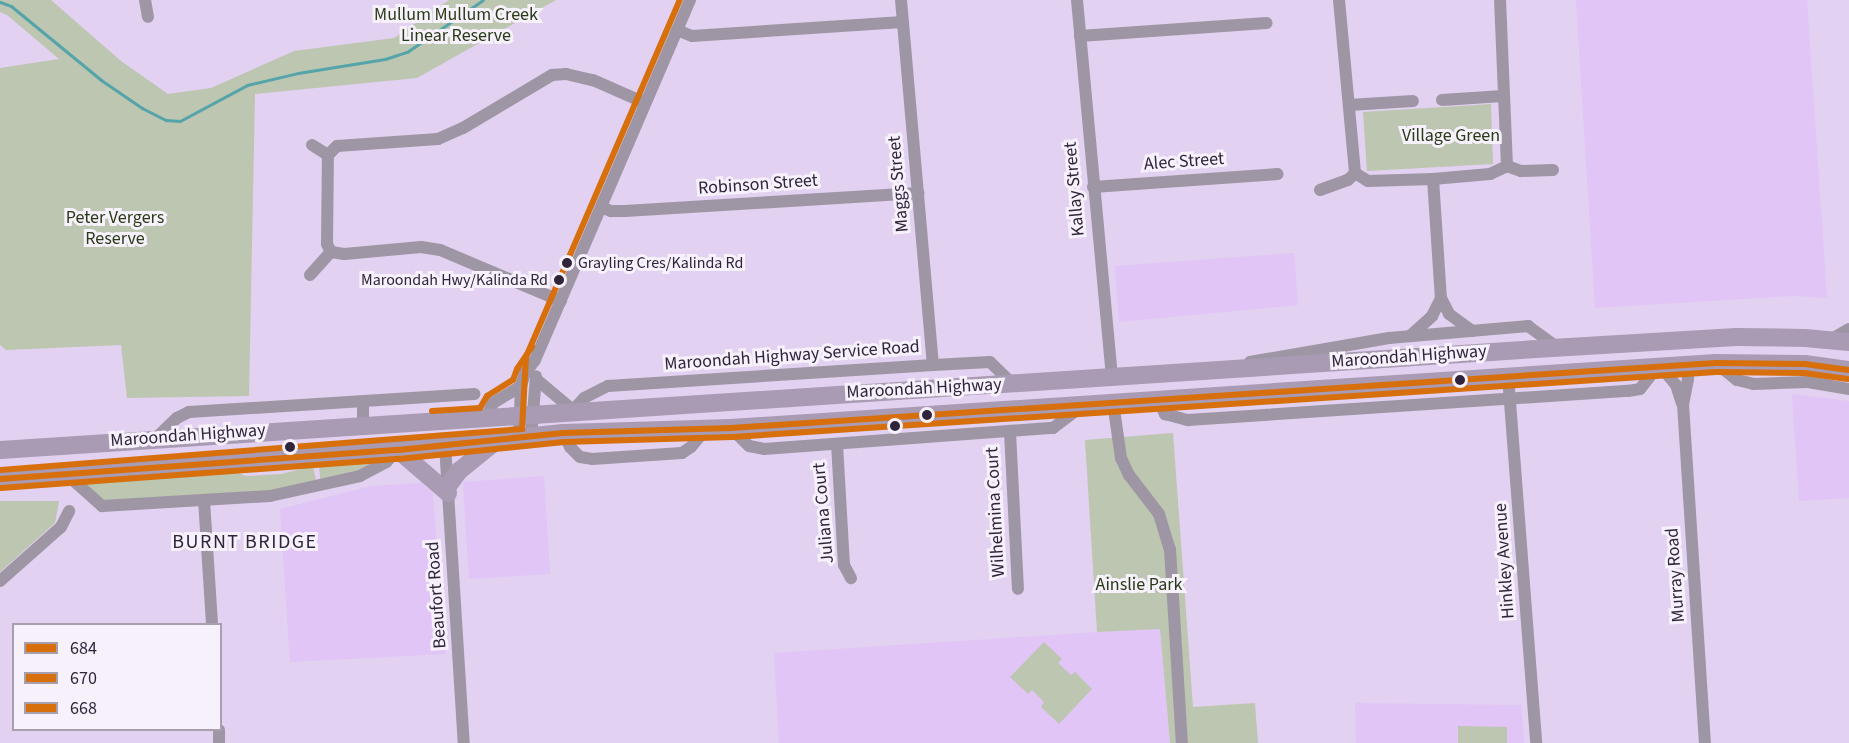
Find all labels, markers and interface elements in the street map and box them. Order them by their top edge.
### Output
park label: Mullum Mullum Creek Linear Reserve [374,5,538,48]
park label: Village Green [1402,125,1500,147]
street label: Maggs Street [884,135,914,233]
street label: Kallay Street [1060,141,1090,237]
street label: Alec Street [1143,148,1225,176]
street label: Robinson Street [697,170,819,200]
park label: Peter Vergers Reserve [66,208,164,250]
place label: Grayling Cres/Kalinda Rd [578,253,743,273]
marker: Grayling Cres/Kalinda Rd [561,257,573,269]
place label: Maroondah Hwy/Kalinda Rd [361,270,548,290]
marker: Maroondah Hwy/Kalinda Rd [553,274,565,286]
street label: Maroondah Highway Service Road [664,336,920,376]
street label: Maroondah Highway [1331,341,1487,373]
street label: Maroondah Highway [846,374,1002,404]
unlabelled marker [1454,374,1466,386]
unlabelled marker [921,409,933,421]
street label: Maroondah Highway [110,420,266,452]
unlabelled marker [889,420,901,432]
unlabelled marker [284,441,296,453]
street label: Wilhelmina Court [982,446,1010,578]
street label: Juliana Court [809,462,839,564]
street label: Hinkley Avenue [1490,502,1520,620]
street label: Murray Road [1662,527,1690,623]
district label: BURNT BRIDGE [172,530,318,554]
street label: Beaufort Road [422,541,452,649]
park label: Ainslie Park [1096,574,1182,596]
legend [12,623,222,731]
text: 684 [70,636,97,661]
text: 670 [70,666,97,691]
text: 668 [70,696,97,721]

